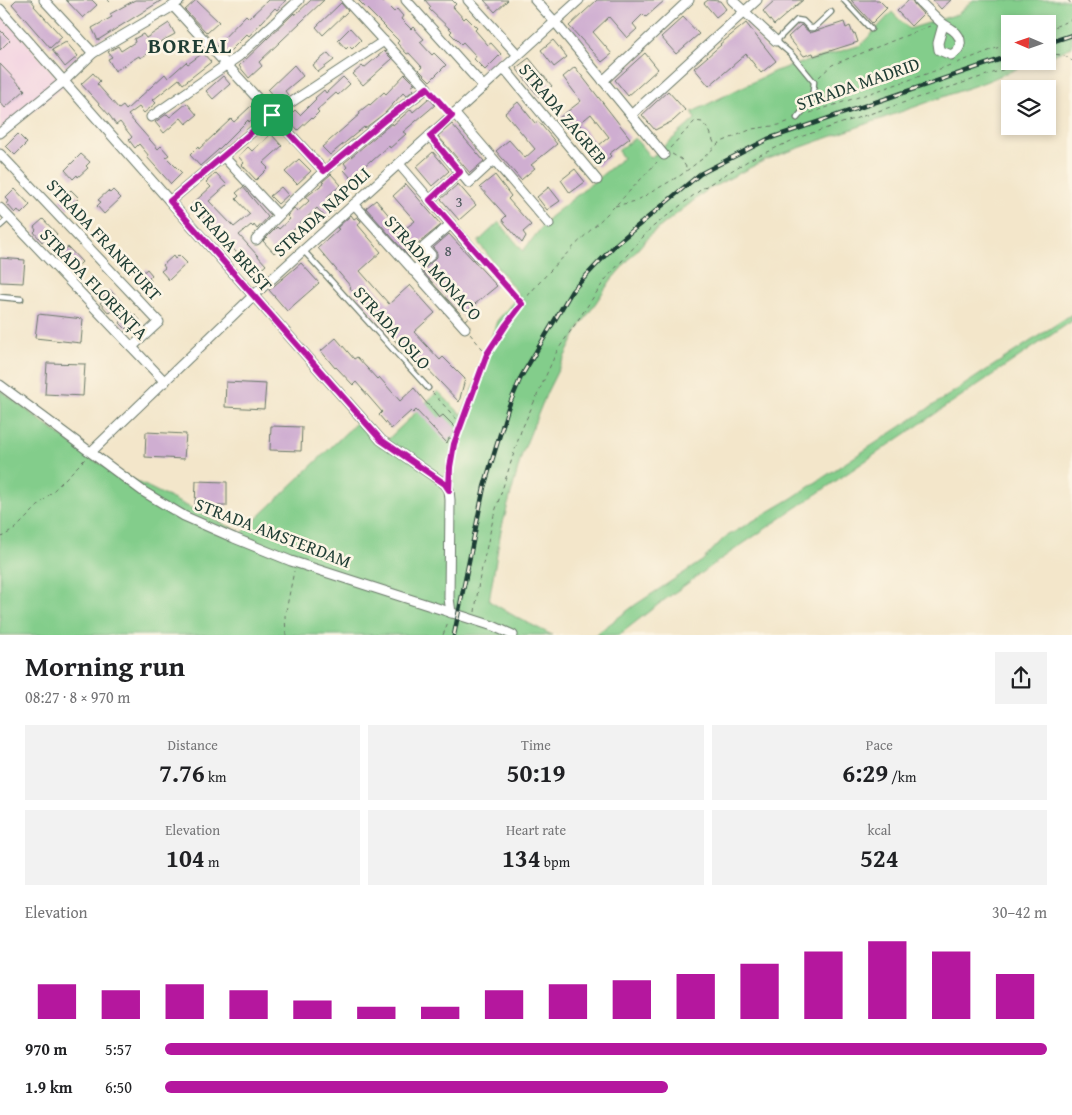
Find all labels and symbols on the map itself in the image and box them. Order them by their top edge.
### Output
north arrow [1001,15,1056,70]
district label: BOREAL [148,29,232,61]
street label: STRADA MADRID [793,50,923,117]
street label: STRADA ZAGREB [513,57,614,171]
pin [251,94,293,136]
street label: STRADA NAPOLI [267,160,376,263]
street label: STRADA FRANKFURT [40,172,168,307]
house number: 3 [455,191,463,212]
street label: STRADA BREST [184,194,279,298]
street label: STRADA MONACO [378,209,488,327]
street label: STRADA FLORENȚA [34,222,155,346]
house number: 8 [444,240,452,261]
street label: STRADA OSLO [347,280,438,376]
street label: STRADA AMSTERDAM [191,490,356,575]

